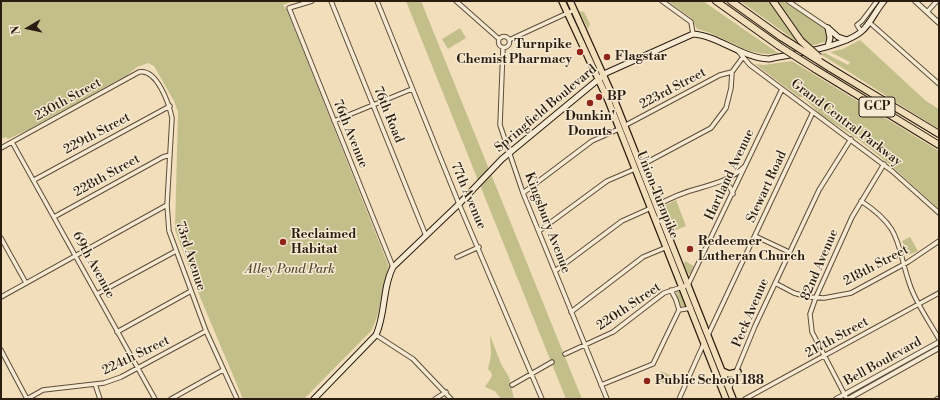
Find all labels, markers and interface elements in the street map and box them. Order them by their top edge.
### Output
north arrow [8,8,48,48]
text: N [9,24,24,35]
place label: Turnpike Chemist Pharmacy [456,37,572,68]
marker: Turnpike Chemist Pharmacy [575,47,585,57]
place label: Flagstar [615,49,667,65]
marker: Flagstar [602,52,612,62]
street label: Springfield Boulevard [492,62,600,156]
street label: 223rd Street [637,65,709,113]
street label: 230th Street [32,75,104,125]
street label: Grand Central Parkway [787,76,905,170]
street label: 76th Road [370,85,406,145]
place label: BP [607,89,626,105]
marker: BP [594,92,604,102]
road number: GCP [859,97,895,117]
street label: 76th Avenue [329,98,371,170]
marker: Dunkin' Donuts [585,98,595,108]
place label: Dunkin' Donuts [565,109,615,140]
street label: 229th Street [61,110,133,158]
street label: Hartland Avenue [702,127,758,223]
street label: Union Turnpike [632,149,682,241]
street label: Stewart Road [744,149,790,225]
street label: 228th Street [71,151,143,201]
street label: 77th Avenue [447,160,489,232]
street label: Kingsbury Avenue [521,170,573,276]
street label: 73rd Avenue [171,219,209,293]
place label: Reclaimed Habitat [291,227,357,258]
street label: 82nd Avenue [798,227,842,303]
street label: 69th Avenue [68,229,118,301]
place label: Redeemer Lutheran Church [698,234,805,265]
marker: Reclaimed Habitat [278,237,288,247]
street label: 218th Street [841,242,911,290]
marker: Redeemer Lutheran Church [685,244,695,254]
park label: Alley Pond Park [245,262,335,278]
street label: Peck Avenue [729,276,773,350]
street label: 220th Street [594,280,664,334]
street label: 217th Street [803,314,871,362]
street label: 224th Street [100,333,172,379]
street label: Bell Boulevard [842,334,924,390]
place label: Public School 188 [655,373,764,389]
marker: Public School 188 [642,376,652,386]

